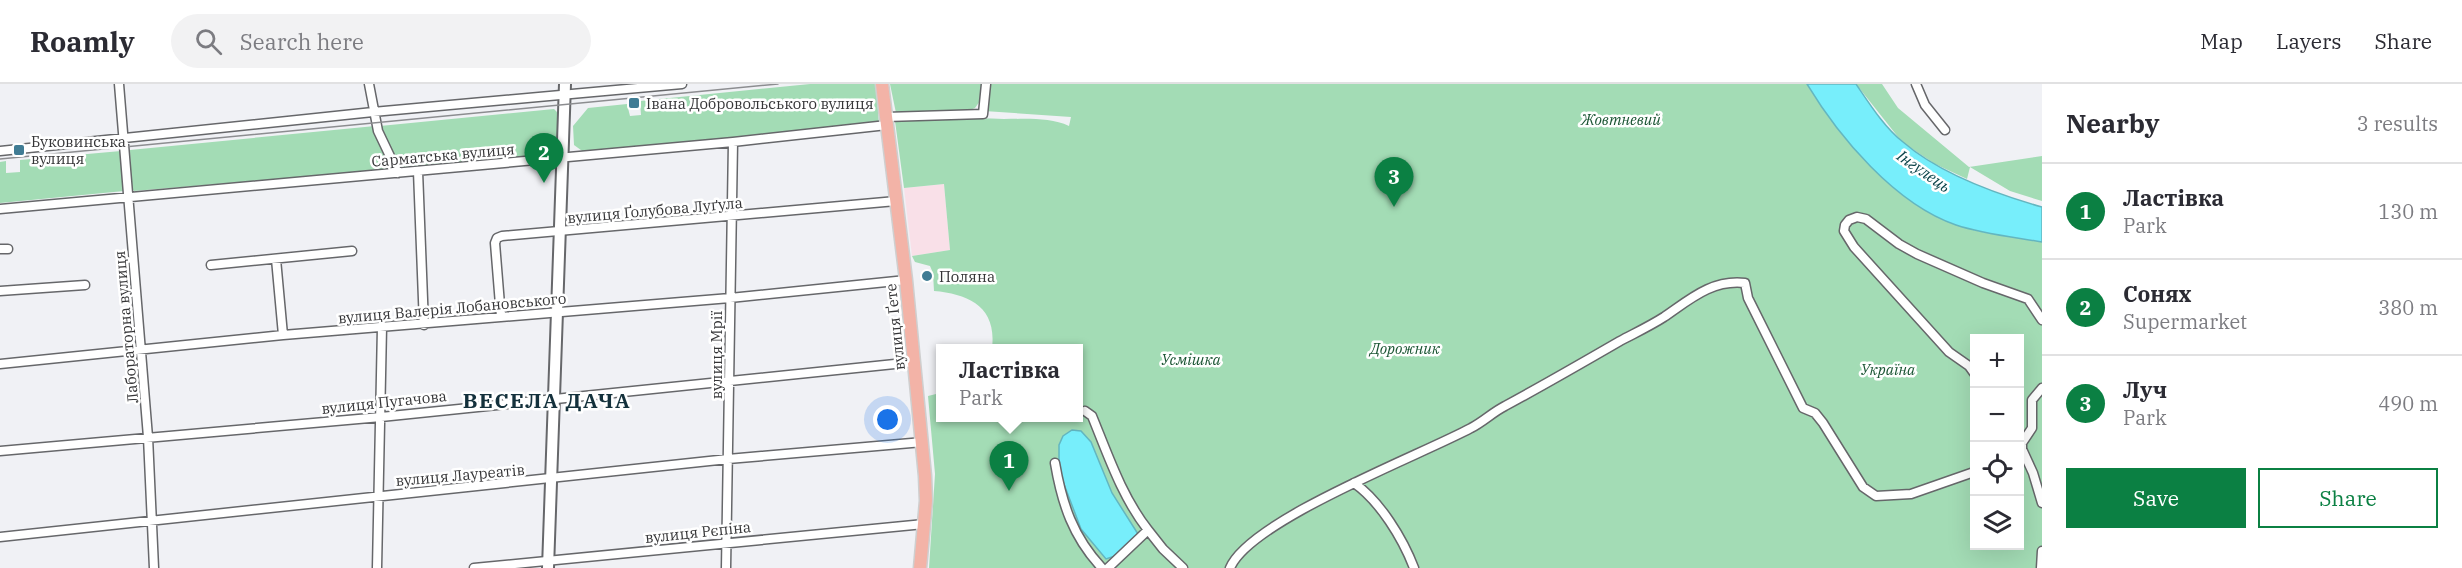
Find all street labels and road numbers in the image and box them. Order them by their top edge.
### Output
street label: Сарматська вулиця [371,139,515,171]
street label: вулиця Ґолубова Луґула [567,193,743,227]
street label: Лабораторна вулиця [110,250,142,404]
street label: вулиця Ґете [881,283,909,371]
street label: вулиця Валерія Лобановського [337,289,567,327]
street label: вулиця Мрії [707,310,726,399]
street label: вулиця Пугачова [320,386,448,418]
street label: вулиця Лауреатів [395,460,525,490]
street label: вулиця Рєпіна [644,517,752,547]

